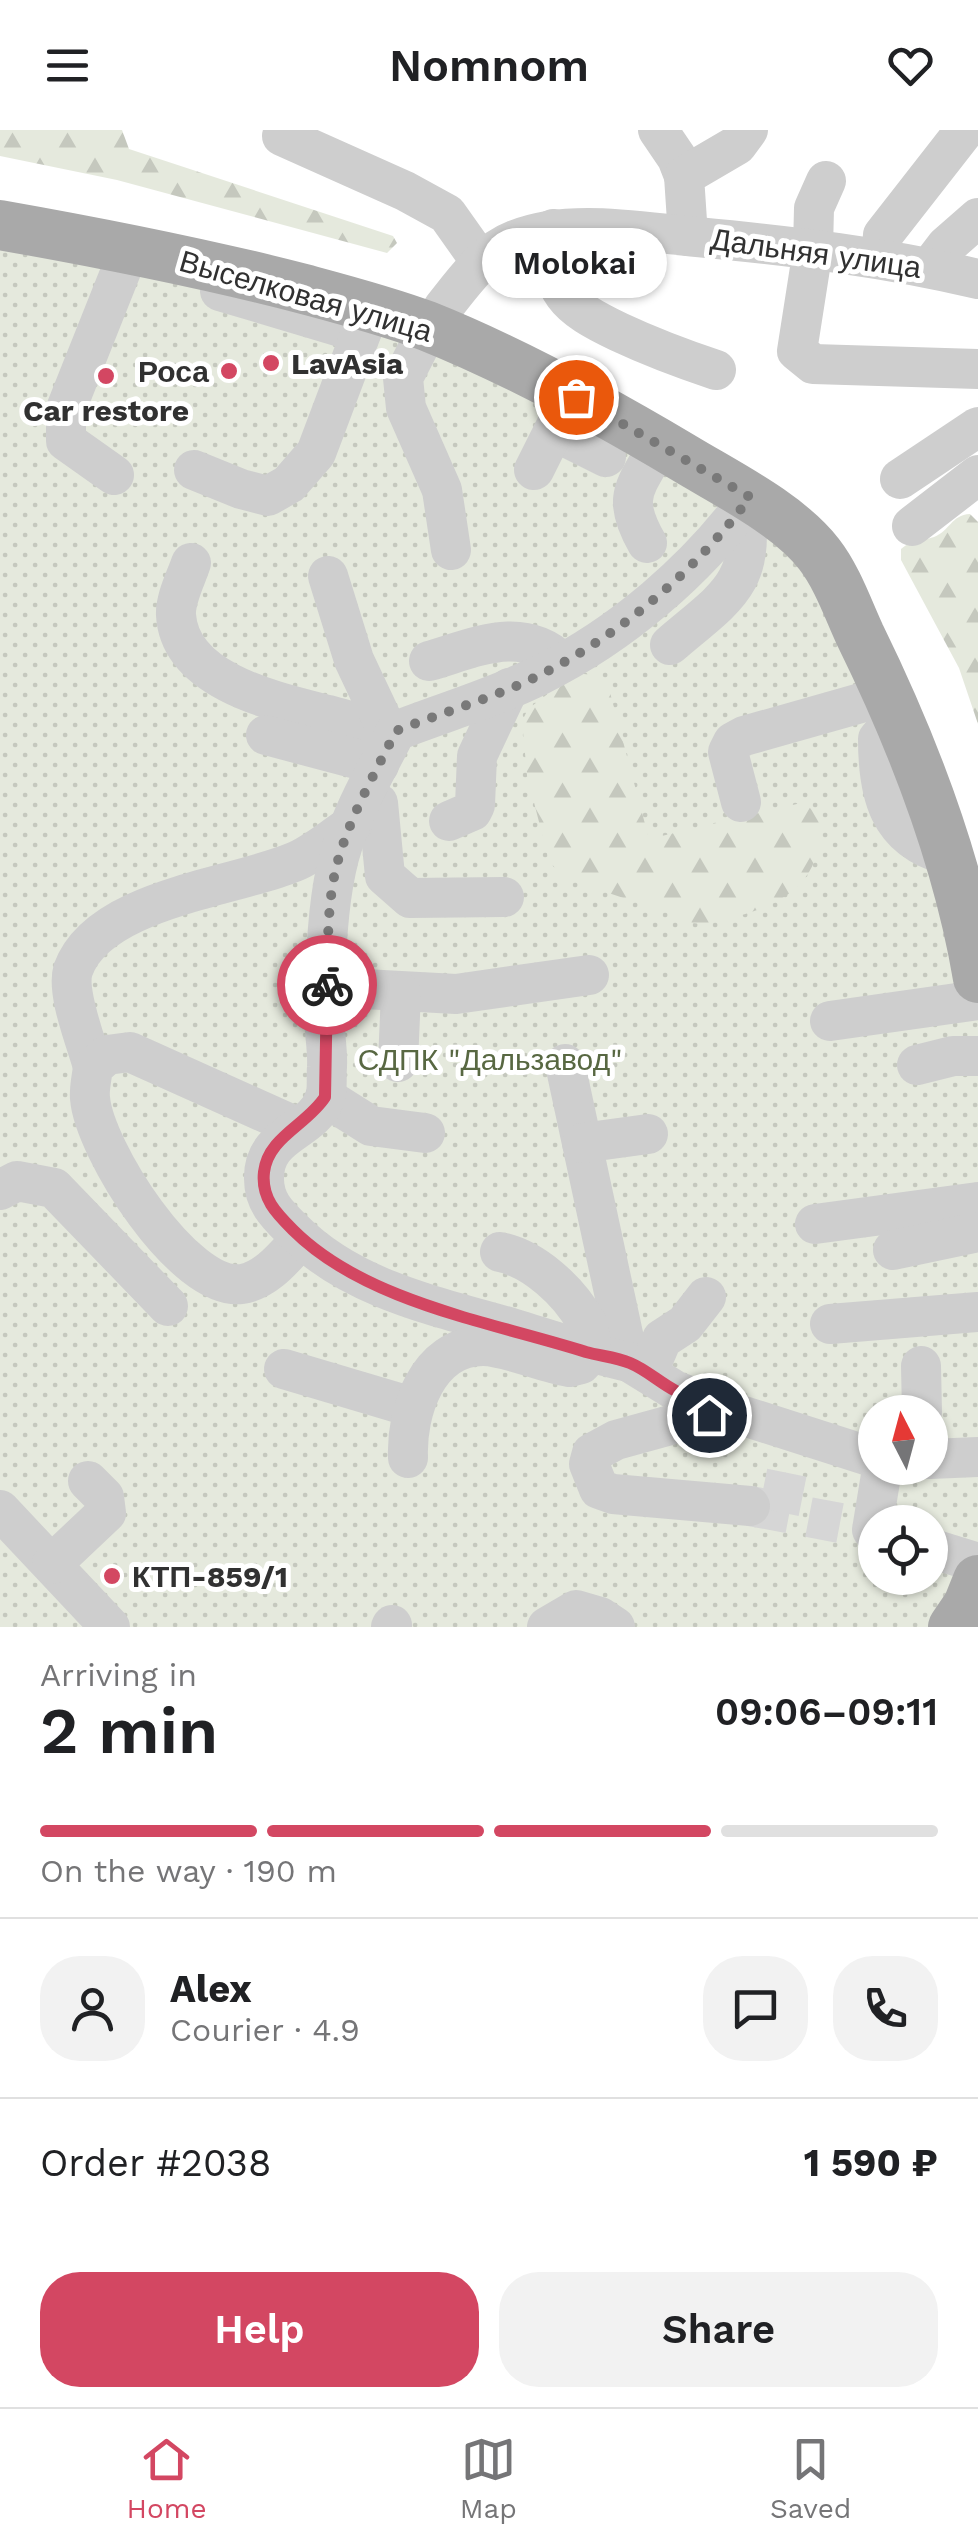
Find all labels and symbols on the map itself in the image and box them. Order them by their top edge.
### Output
street label: Дальняя улица [709,221,924,285]
callout: Molokai [484,227,668,297]
street label: Выселковая улица [176,243,437,349]
place label: LavAsia [291,346,404,381]
marker: LavAsia [260,352,282,374]
place label: Роса [138,354,209,389]
pin [534,355,619,440]
marker: Роса [218,360,240,382]
marker: Car restore [95,365,117,387]
place label: Car restore [23,393,189,428]
courier [277,935,377,1035]
park label: СДПК "Дальзавод" [358,1042,622,1077]
pin [667,1373,752,1458]
north arrow [858,1395,948,1485]
place label: КТП-859/1 [132,1559,288,1594]
marker: КТП-859/1 [101,1565,123,1587]

